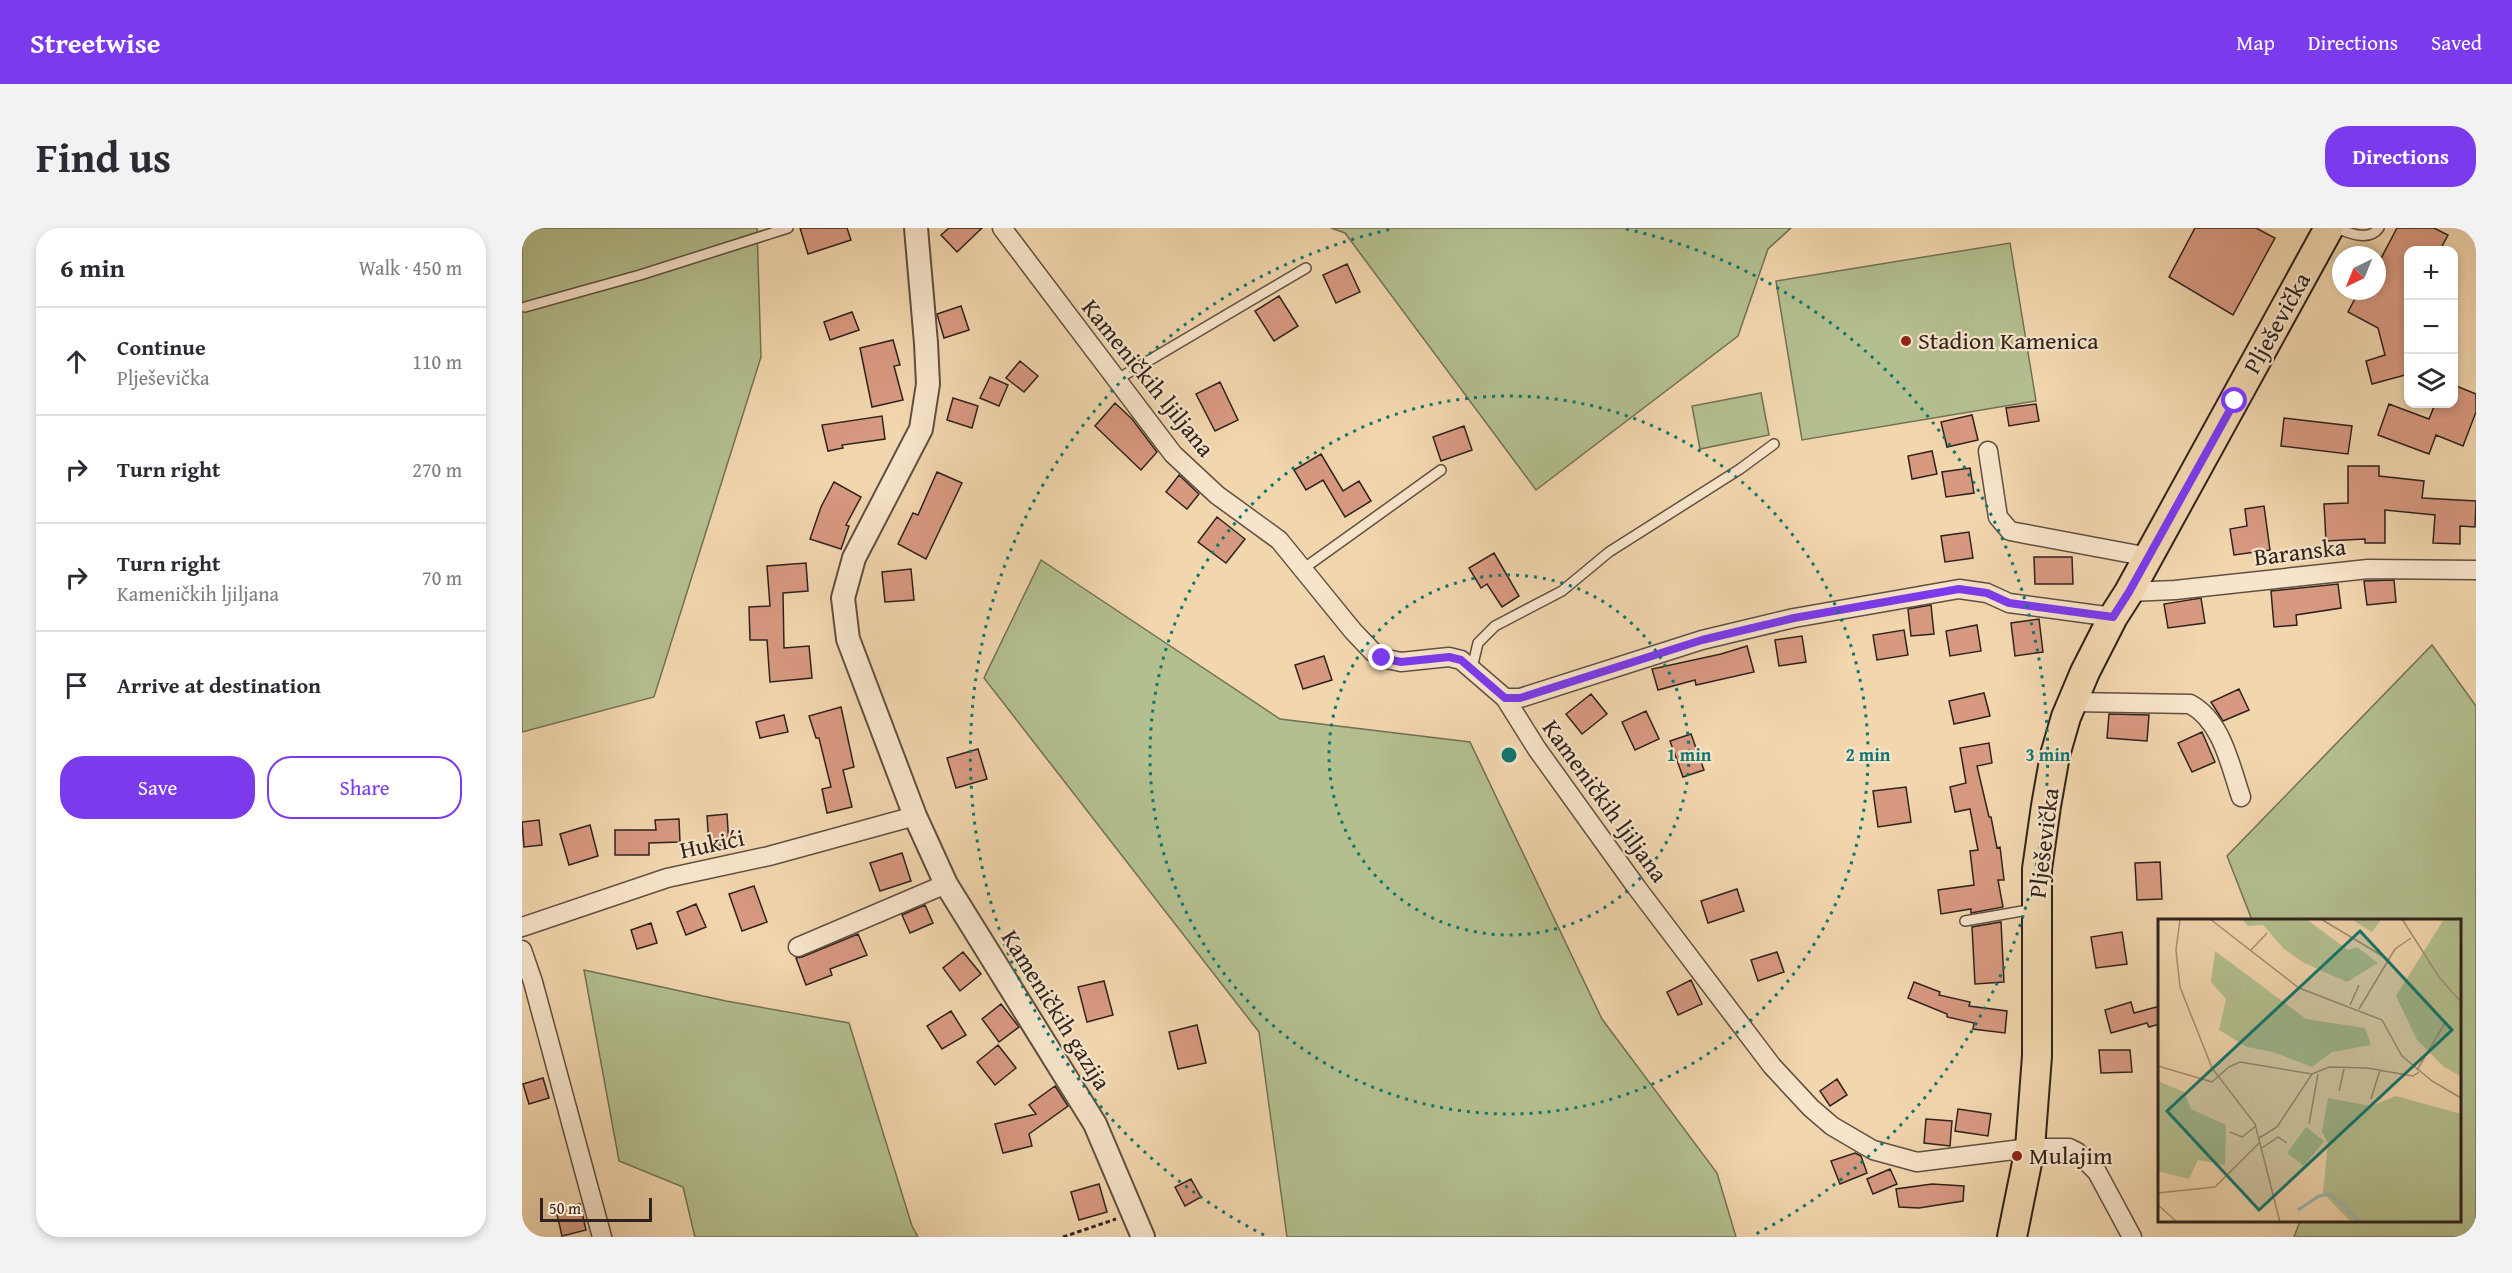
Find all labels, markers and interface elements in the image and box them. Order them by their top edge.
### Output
text: Streetwise [30,22,160,63]
text: Map [2236,27,2275,58]
text: Directions [2308,27,2398,58]
text: Saved [2431,27,2482,58]
text: Find us [36,126,171,187]
button: Directions [2325,126,2476,187]
north arrow [2332,246,2386,300]
map controls [2404,246,2458,408]
button: + [2404,246,2458,300]
text: 6 min [60,248,125,287]
text: Walk · 450 m [359,253,462,282]
street label: Plješevička [2234,265,2319,380]
street label: Kameničkih ljiljana [1074,291,1224,465]
button: − [2404,300,2458,354]
place label: Stadion Kamenica [1918,323,2099,358]
text: Continue [117,331,206,363]
marker: Stadion Kamenica [1899,334,1913,348]
icon: ahead [60,345,93,378]
text: 110 m [412,347,462,376]
button: layers [2404,354,2458,408]
text: Plješevička [117,363,210,392]
route start [2221,387,2247,413]
icon: right [60,453,93,486]
text: Turn right [117,453,220,485]
text: 270 m [412,455,462,484]
street label: Baranska [2252,528,2349,575]
text: Turn right [117,547,220,579]
icon: right [60,561,93,594]
text: 70 m [422,563,462,592]
text: Kameničkih ljiljana [117,579,279,608]
route end [1368,644,1394,670]
icon: arrive [60,669,93,702]
text: Arrive at destination [117,669,321,701]
street label: Kameničkih ljiljana [1534,712,1677,890]
text: 1 min [1667,741,1712,768]
text: 2 min [1846,741,1891,768]
text: 3 min [2026,741,2071,768]
centre of rings [1499,745,1519,765]
button: Save [60,756,255,819]
button: Share [267,756,462,819]
street label: Plješevička [2019,785,2068,900]
street label: Hukići [676,820,748,867]
inset map [2158,919,2461,1222]
street label: Kameničkih gazija [993,923,1120,1097]
place label: Mulajim [2029,1138,2113,1173]
marker: Mulajim [2010,1149,2024,1163]
scale bar [540,1195,652,1222]
text: 50 m [549,1196,581,1220]

